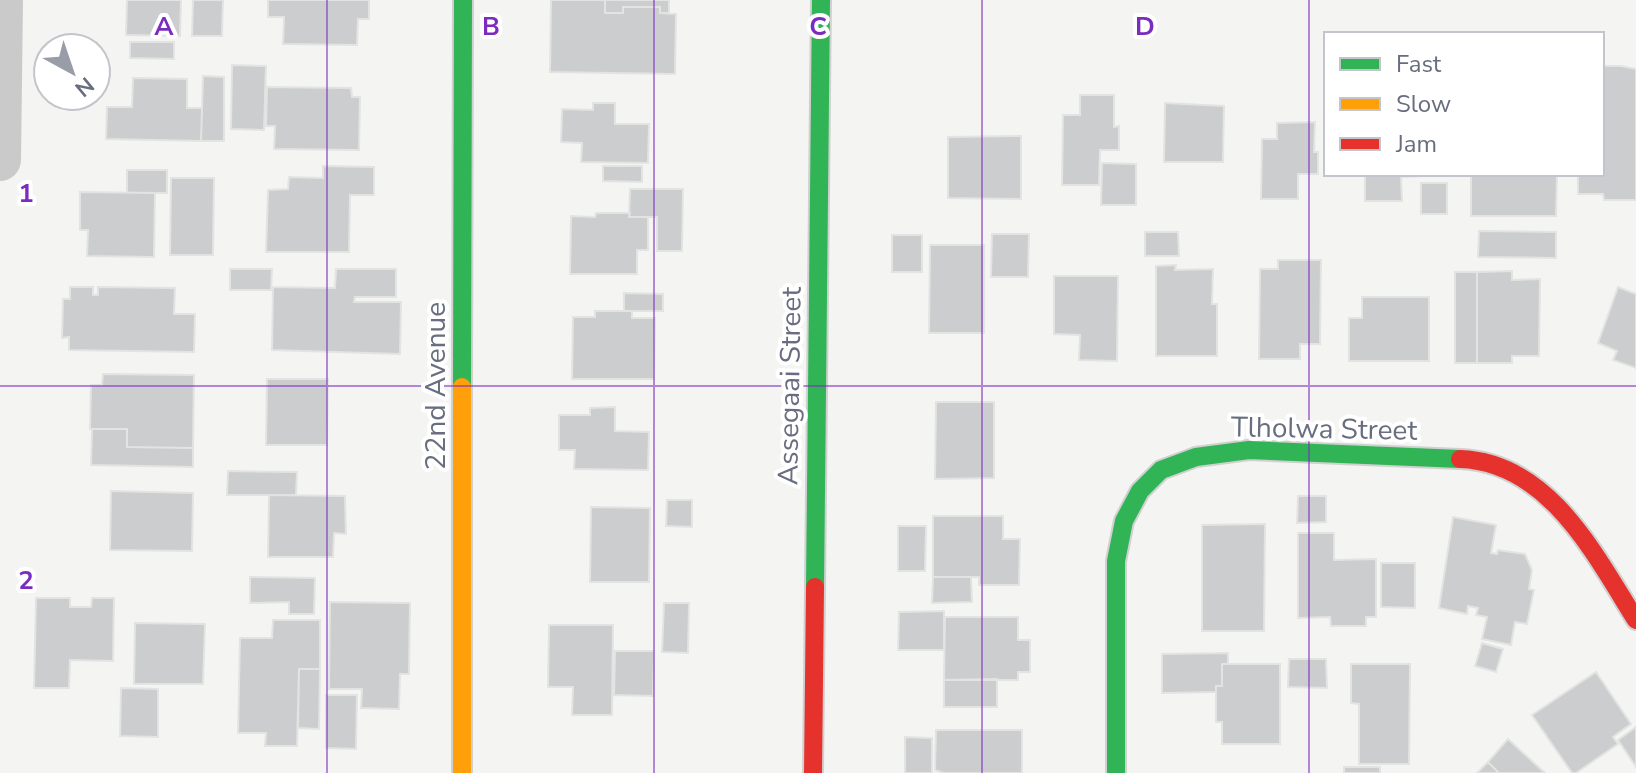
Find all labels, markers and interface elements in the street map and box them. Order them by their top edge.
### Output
text: A [154,9,174,44]
text: B [482,9,500,44]
text: C [809,9,827,44]
text: D [1135,9,1155,44]
north arrow [32,32,112,112]
legend [1324,32,1604,176]
text: Fast [1396,48,1442,80]
text: N [68,70,100,103]
text: Slow [1396,88,1451,120]
text: Jam [1395,128,1437,160]
text: 1 [18,176,34,211]
street label: Assegaai Street [769,286,811,485]
street label: 22nd Avenue [417,302,455,470]
street label: Tlholwa Street [1231,408,1418,450]
text: 2 [18,563,34,598]

